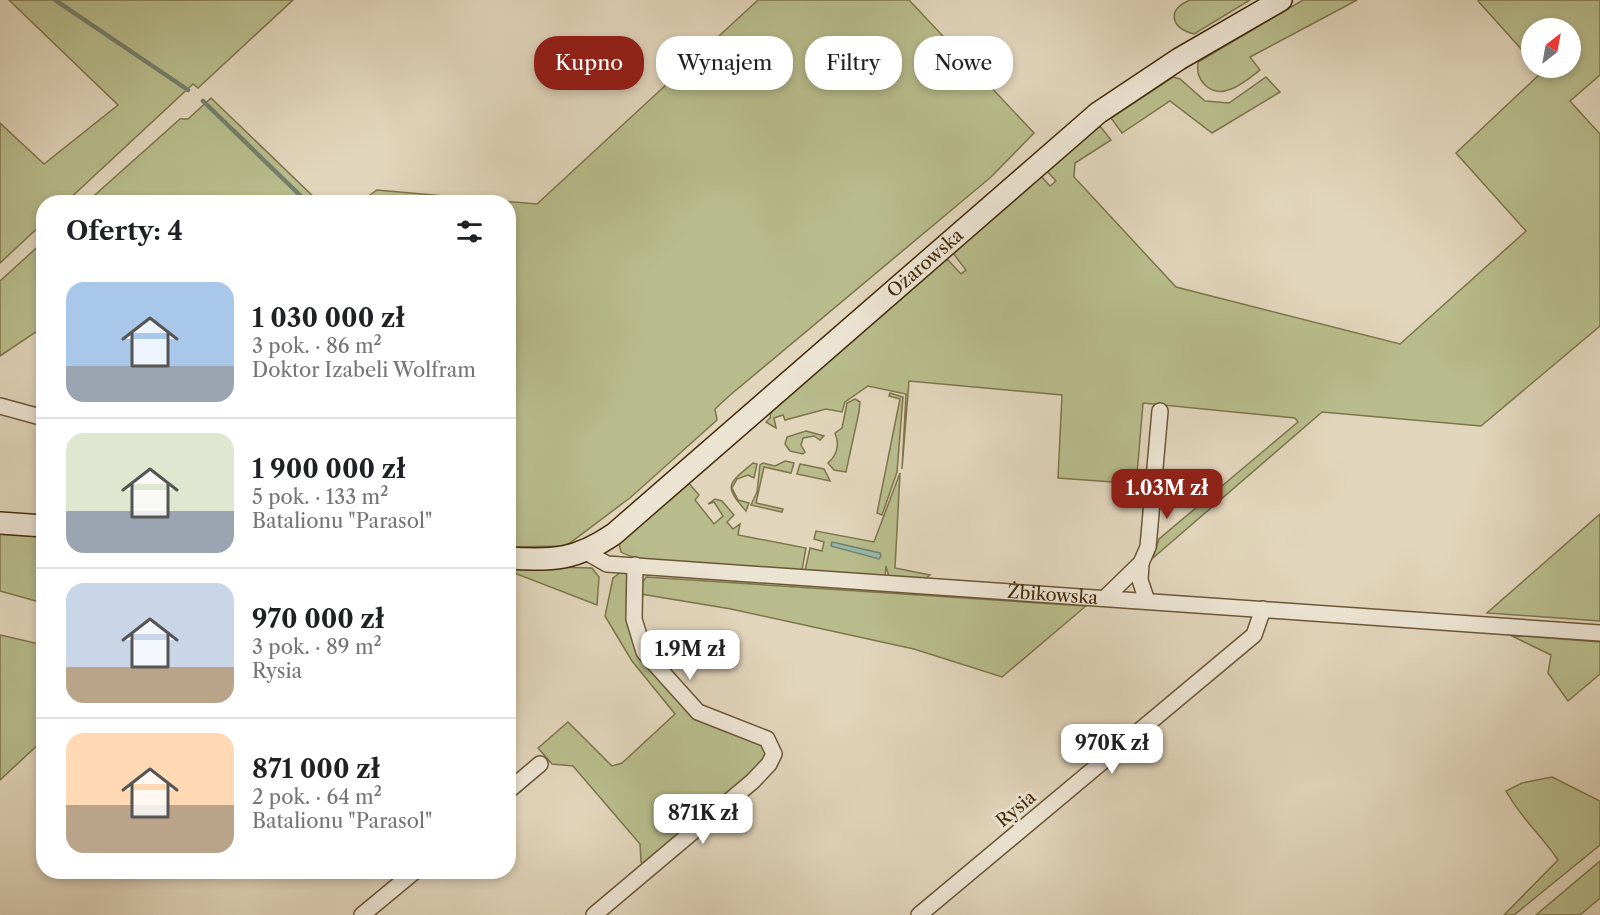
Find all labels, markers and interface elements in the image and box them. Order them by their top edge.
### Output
north arrow [1521,18,1581,78]
map controls [1521,18,1581,78]
chip: Kupno [534,36,644,90]
chip: Wynajem [656,36,793,90]
chip: Filtry [805,36,902,90]
chip: Nowe [914,36,1013,90]
text: Oferty: 4 [66,215,183,247]
icon: filters [453,215,486,248]
street label: Ożarowska [883,224,968,302]
text: 1 030 000 zł [252,302,405,334]
icon: home [114,306,186,378]
text: 3 pok. · 86 m² [252,334,382,358]
text: Doktor Izabeli Wolfram [252,358,476,382]
text: 1 900 000 zł [252,453,406,485]
icon: home [114,457,186,529]
pin: 1.03M zł [1105,469,1229,520]
text: 1.03M zł [1125,476,1209,500]
text: 5 pok. · 133 m² [252,485,388,509]
text: Batalionu "Parasol" [252,509,432,533]
street label: Żbikowska [1007,580,1099,609]
text: 970 000 zł [252,603,384,635]
icon: home [114,607,186,679]
pin: 1.9M zł [635,630,745,681]
text: 3 pok. · 89 m² [252,635,382,659]
text: 1.9M zł [655,637,725,661]
text: Rysia [252,659,302,683]
pin: 970K zł [1057,724,1167,775]
text: 970K zł [1075,731,1149,755]
text: 871 000 zł [252,753,380,785]
icon: home [114,757,186,829]
text: 2 pok. · 64 m² [252,785,382,809]
street label: Rysia [992,786,1041,832]
pin: 871K zł [648,794,758,845]
text: 871K zł [668,801,738,825]
text: Batalionu "Parasol" [252,809,432,833]

